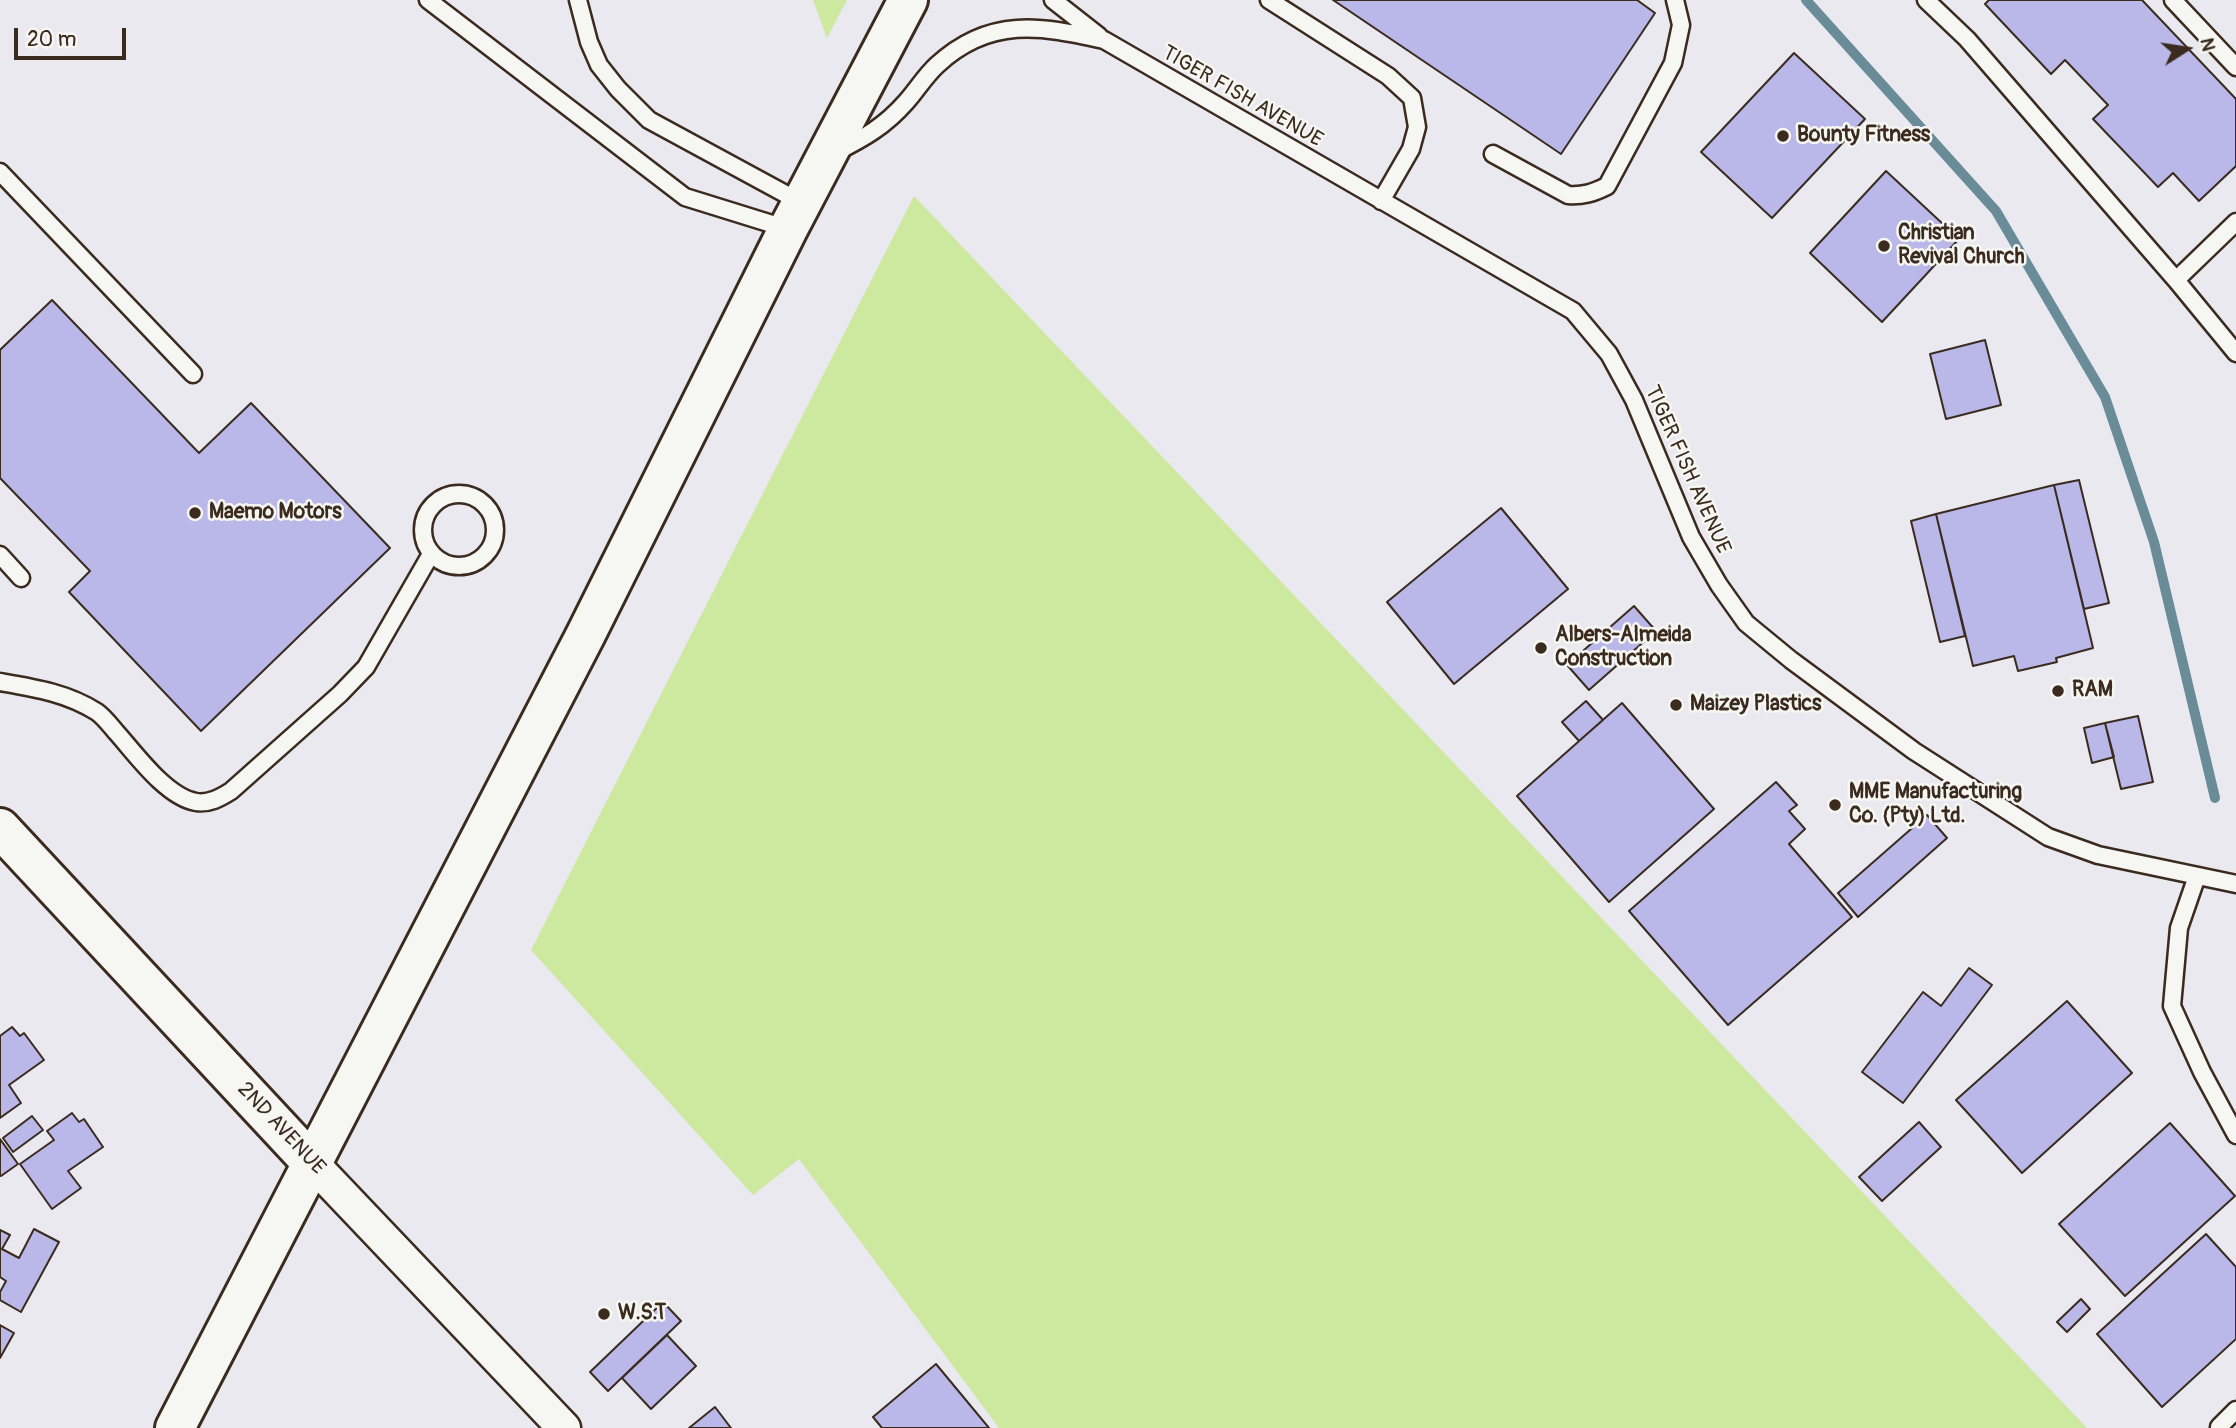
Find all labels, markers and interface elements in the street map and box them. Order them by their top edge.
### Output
scale bar [18,14,130,58]
north arrow [2152,14,2222,84]
text: 20 m [27,26,76,53]
text: N [2194,36,2221,53]
street label: TIGER FISH AVENUE [1157,41,1327,153]
place label: Bounty Fitness [1797,123,1930,149]
marker: Bounty Fitness [1775,128,1791,144]
place label: Christian Revival Church [1898,221,2024,271]
marker: Christian Revival Church [1876,238,1892,254]
street label: TIGER FISH AVENUE [1639,382,1735,558]
place label: Maemo Motors [209,500,342,526]
marker: Maemo Motors [187,505,203,521]
place label: Albers-Almeida Construction [1555,623,1692,673]
marker: Albers-Almeida Construction [1533,640,1549,656]
place label: RAM [2072,678,2113,704]
marker: RAM [2050,683,2066,699]
place label: Maizey Plastics [1690,692,1821,718]
marker: Maizey Plastics [1668,697,1684,713]
place label: MME Manufacturing Co. (Pty) Ltd. [1849,780,2022,830]
marker: MME Manufacturing Co. (Pty) Ltd. [1827,797,1843,813]
street label: 2ND AVENUE [232,1077,330,1181]
place label: W.S.T [618,1301,666,1327]
marker: W.S.T [596,1306,612,1322]

